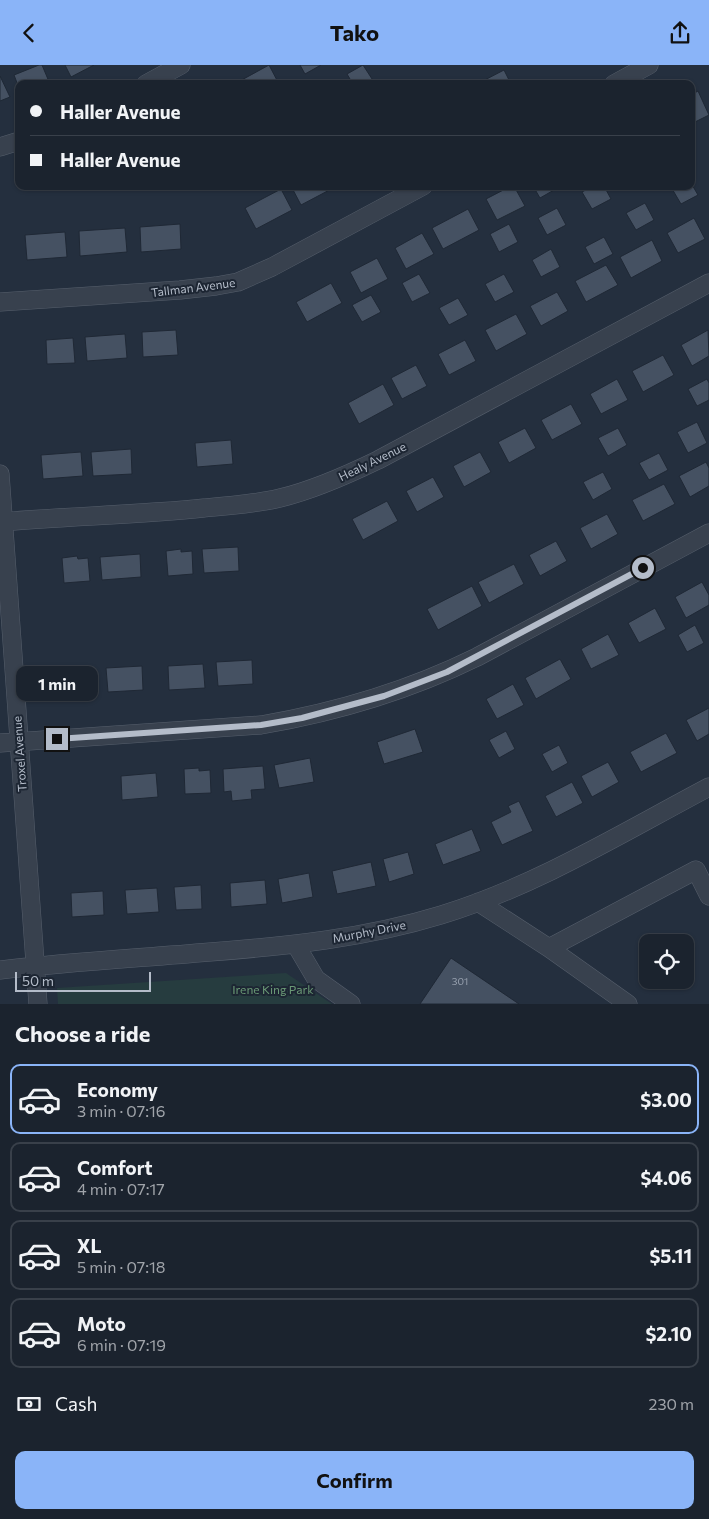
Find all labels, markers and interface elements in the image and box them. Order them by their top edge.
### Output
icon: back [15,19,43,47]
text: Tako [330,19,379,46]
icon: share [666,19,694,47]
text: Haller Avenue [60,100,181,123]
text: Haller Avenue [60,148,181,171]
street label: Tallman Avenue [150,275,236,299]
street label: Healy Avenue [336,439,408,483]
route start [632,557,654,579]
callout: 1 min [16,667,98,701]
text: 1 min [38,674,76,693]
street label: Troxel Avenue [9,716,29,792]
route end [46,728,68,750]
street label: Murphy Drive [331,917,407,945]
map controls [639,934,694,989]
button: locate [639,934,694,989]
scale bar [15,969,151,992]
text: 50 m [22,972,54,989]
house number: 301 [452,975,468,987]
park label: Irene King Park [232,982,314,996]
text: Choose a ride [15,1020,150,1047]
icon: car [17,1077,62,1122]
text: Economy [77,1078,158,1101]
text: $3.00 [640,1088,692,1111]
text: 3 min · 07:16 [77,1101,166,1120]
icon: car [17,1155,62,1200]
text: Comfort [77,1156,153,1179]
text: $4.06 [640,1166,692,1189]
text: 4 min · 07:17 [77,1179,165,1198]
icon: car [17,1233,62,1278]
text: XL [77,1234,102,1257]
text: $5.11 [649,1244,692,1267]
text: 5 min · 07:18 [77,1257,166,1276]
icon: car [17,1311,62,1356]
text: Moto [77,1312,126,1335]
text: $2.10 [645,1322,692,1345]
text: 6 min · 07:19 [77,1335,166,1354]
icon: cash [15,1390,43,1418]
text: Cash [55,1392,97,1415]
text: 230 m [649,1394,694,1413]
button: Confirm [15,1451,694,1509]

